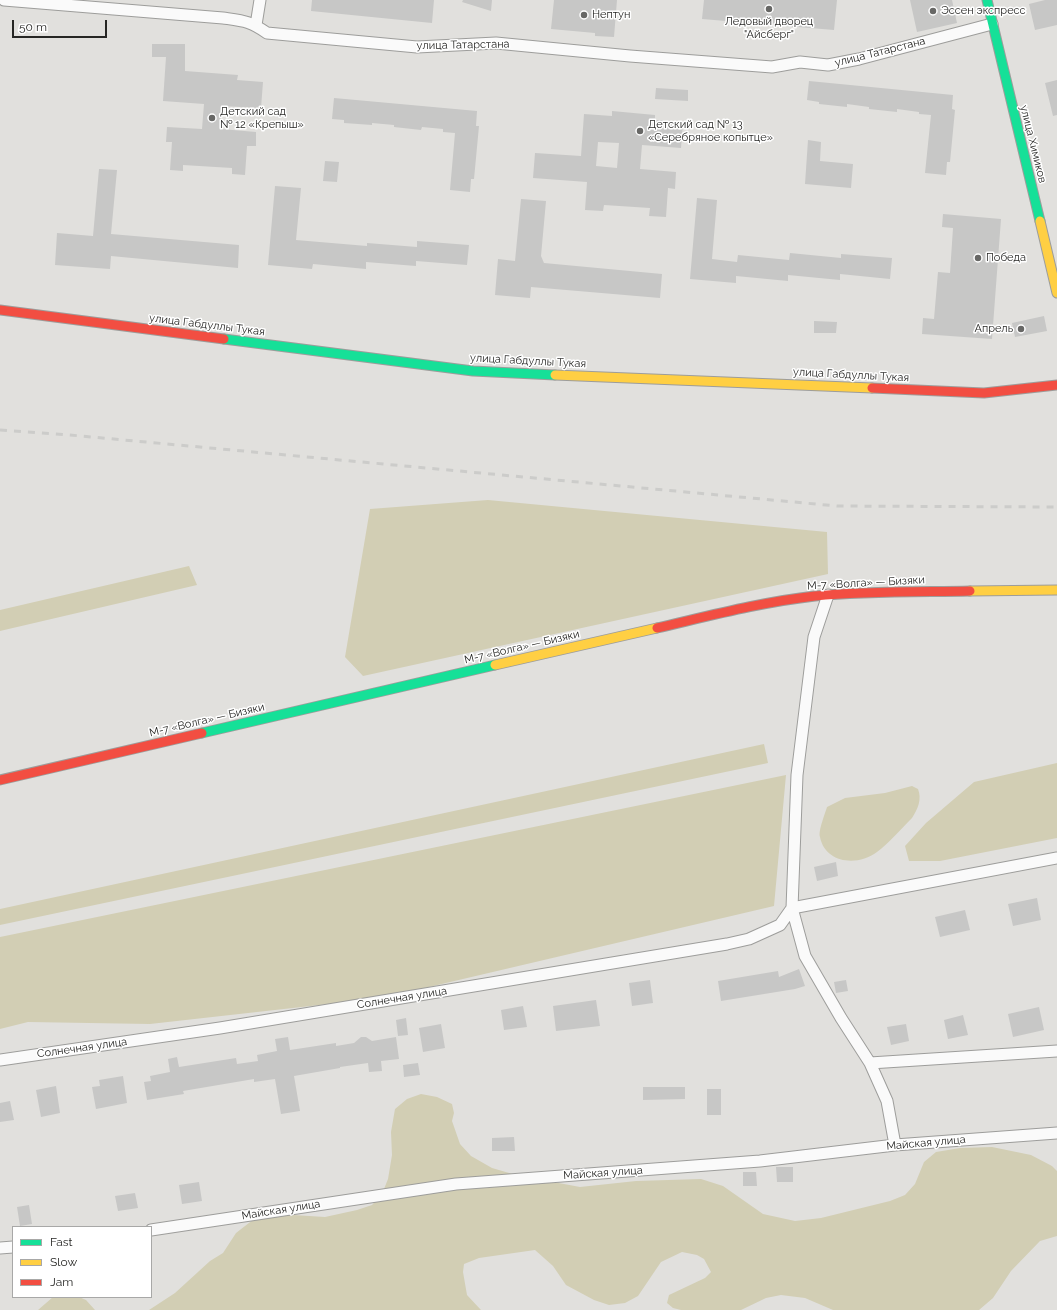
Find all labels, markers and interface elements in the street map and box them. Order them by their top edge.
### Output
marker: Ледовый дворец "Айсберг" [764,4,774,14]
place label: Эссен экспресс [941,4,1026,18]
marker: Эссен экспресс [928,6,938,16]
place label: Нептун [592,8,630,22]
marker: Нептун [579,10,589,20]
scale bar [14,12,109,38]
place label: Ледовый дворец "Айсберг" [725,15,813,41]
text: 50 m [19,20,47,34]
street label: улица Татарстана [833,34,927,70]
street label: улица Татарстана [416,38,510,52]
street label: улица Химиков [1017,104,1049,184]
place label: Детский сад № 12 «Крепыш» [220,105,304,131]
marker: Детский сад № 12 «Крепыш» [207,113,217,123]
place label: Детский сад № 13 «Серебряное копытце» [648,118,773,144]
marker: Детский сад № 13 «Серебряное копытце» [635,126,645,136]
place label: Победа [986,251,1026,265]
marker: Победа [973,253,983,263]
street label: улица Габдуллы Тукая [148,311,266,339]
place label: Апрель [974,322,1013,336]
marker: Апрель [1016,324,1026,334]
street label: улица Габдуллы Тукая [470,351,586,371]
street label: улица Габдуллы Тукая [793,365,909,385]
street label: М-7 «Волга» — Бизяки [807,573,925,593]
street label: М-7 «Волга» — Бизяки [463,627,581,667]
street label: М-7 «Волга» — Бизяки [148,700,266,740]
street label: Солнечная улица [356,984,448,1012]
street label: Солнечная улица [36,1035,128,1061]
street label: Майская улица [886,1133,966,1153]
street label: Майская улица [563,1164,643,1182]
street label: Майская улица [241,1197,321,1223]
legend [12,1226,152,1298]
text: Fast [50,1235,73,1249]
text: Slow [50,1255,77,1269]
text: Jam [50,1275,73,1289]

